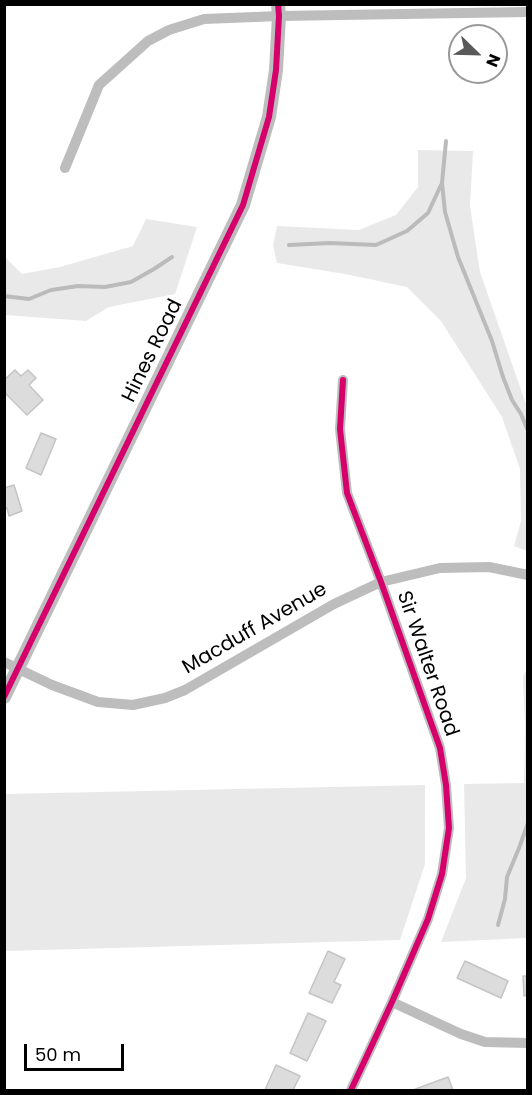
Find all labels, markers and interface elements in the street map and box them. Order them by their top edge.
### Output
north arrow [448,24,508,84]
text: N [480,50,506,70]
street label: Hines Road [118,296,188,406]
street label: Macduff Avenue [179,578,331,680]
street label: Sir Walter Road [391,588,463,740]
scale bar [27,1032,128,1070]
text: 50 m [35,1042,81,1067]

